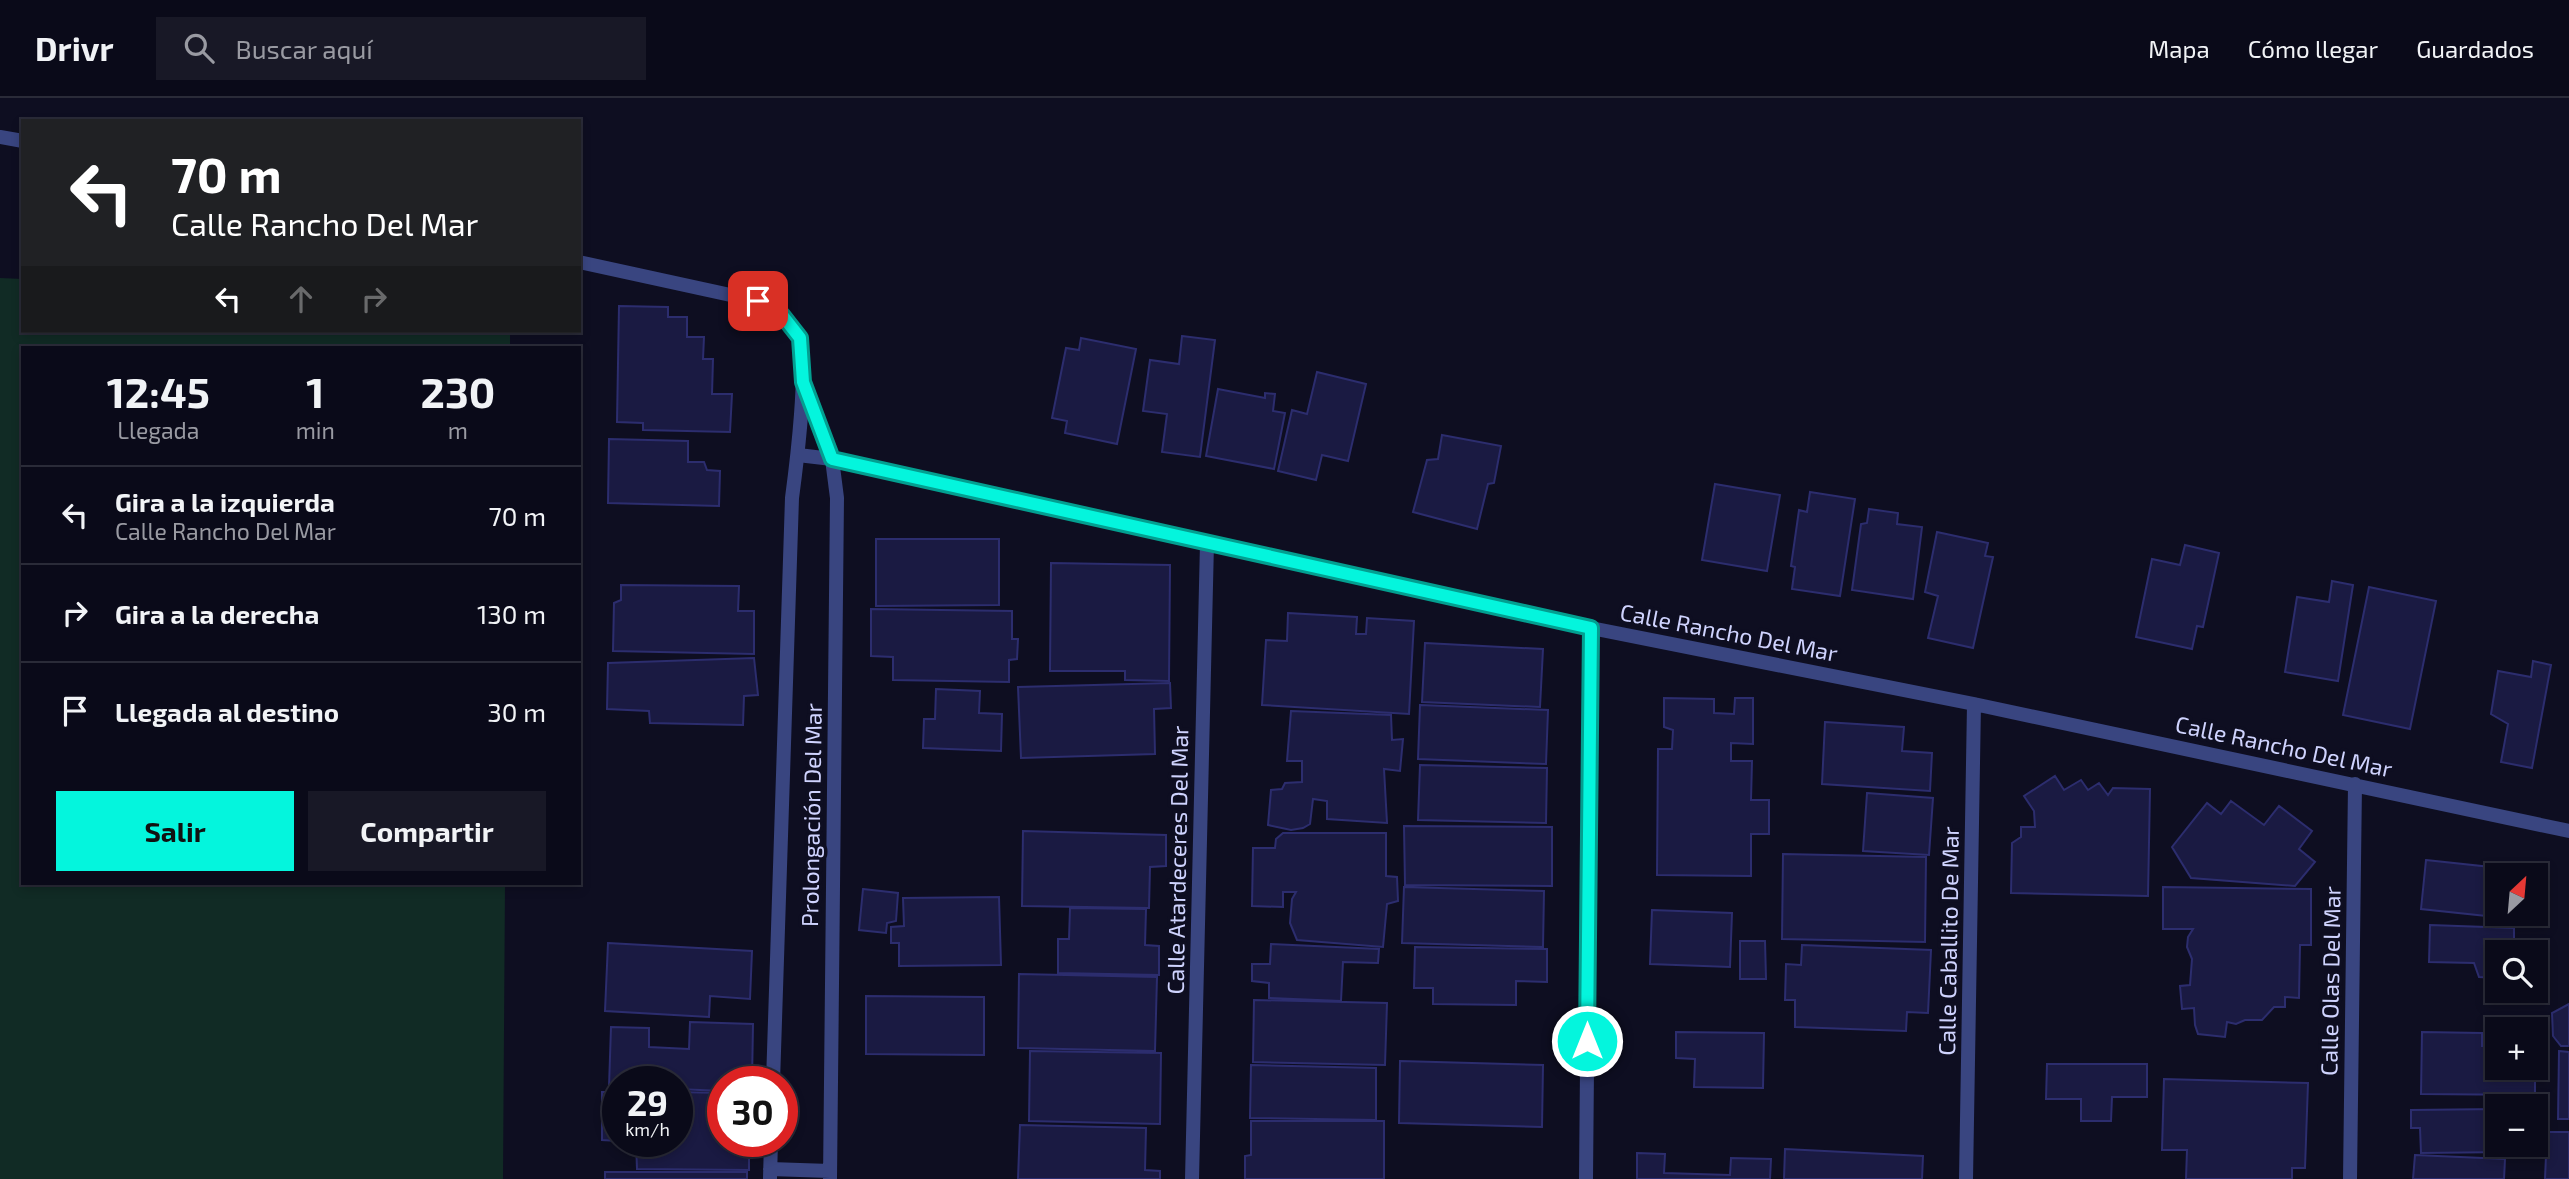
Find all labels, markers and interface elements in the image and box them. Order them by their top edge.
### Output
search box [156,17,646,80]
text: Drivr [35,28,114,68]
icon: search [180,29,218,67]
text: Buscar aquí [236,33,373,64]
text: Mapa [2148,34,2210,63]
text: Cómo llegar [2248,34,2378,63]
text: Guardados [2416,34,2534,63]
text: 70 m [171,144,282,203]
icon: left [56,147,147,238]
text: Calle Rancho Del Mar [171,204,478,242]
pin [728,271,788,331]
icon: left [209,280,247,318]
icon: ahead [282,280,320,318]
icon: right [355,280,393,318]
icon: arrive [739,282,777,320]
text: 12:45 [107,366,210,416]
text: 1 [306,366,324,416]
text: 230 [421,366,495,416]
text: Llegada [117,416,199,444]
text: min [296,416,335,444]
text: m [448,416,468,444]
text: Gira a la izquierda [115,486,335,517]
icon: left [56,496,94,534]
text: 70 m [488,500,546,531]
text: Calle Rancho Del Mar [115,517,336,545]
icon: right [56,594,94,632]
street label: Calle Rancho Del Mar [1618,597,1840,667]
text: Gira a la derecha [115,598,319,629]
text: 130 m [477,598,546,629]
icon: arrive [56,692,94,730]
text: Llegada al destino [115,696,339,727]
text: 30 m [487,696,546,727]
street label: Prolongación Del Mar [795,703,827,927]
street label: Calle Rancho Del Mar [2173,709,2395,783]
street label: Calle Atardeceres Del Mar [1161,725,1193,995]
button: Salir [56,791,294,871]
button: Compartir [308,791,546,871]
street label: Calle Caballito De Mar [1932,826,1964,1056]
north arrow [2485,863,2548,926]
map controls [2485,863,2548,1157]
street label: Calle Olas Del Mar [2314,886,2346,1076]
button: search [2485,940,2548,1003]
position arrow [1550,1004,1624,1078]
button: + [2485,1017,2548,1080]
speed limit sign: 30 [707,1066,798,1157]
text: 29 [627,1081,668,1123]
button: − [2485,1094,2548,1157]
text: km/h [625,1118,670,1140]

